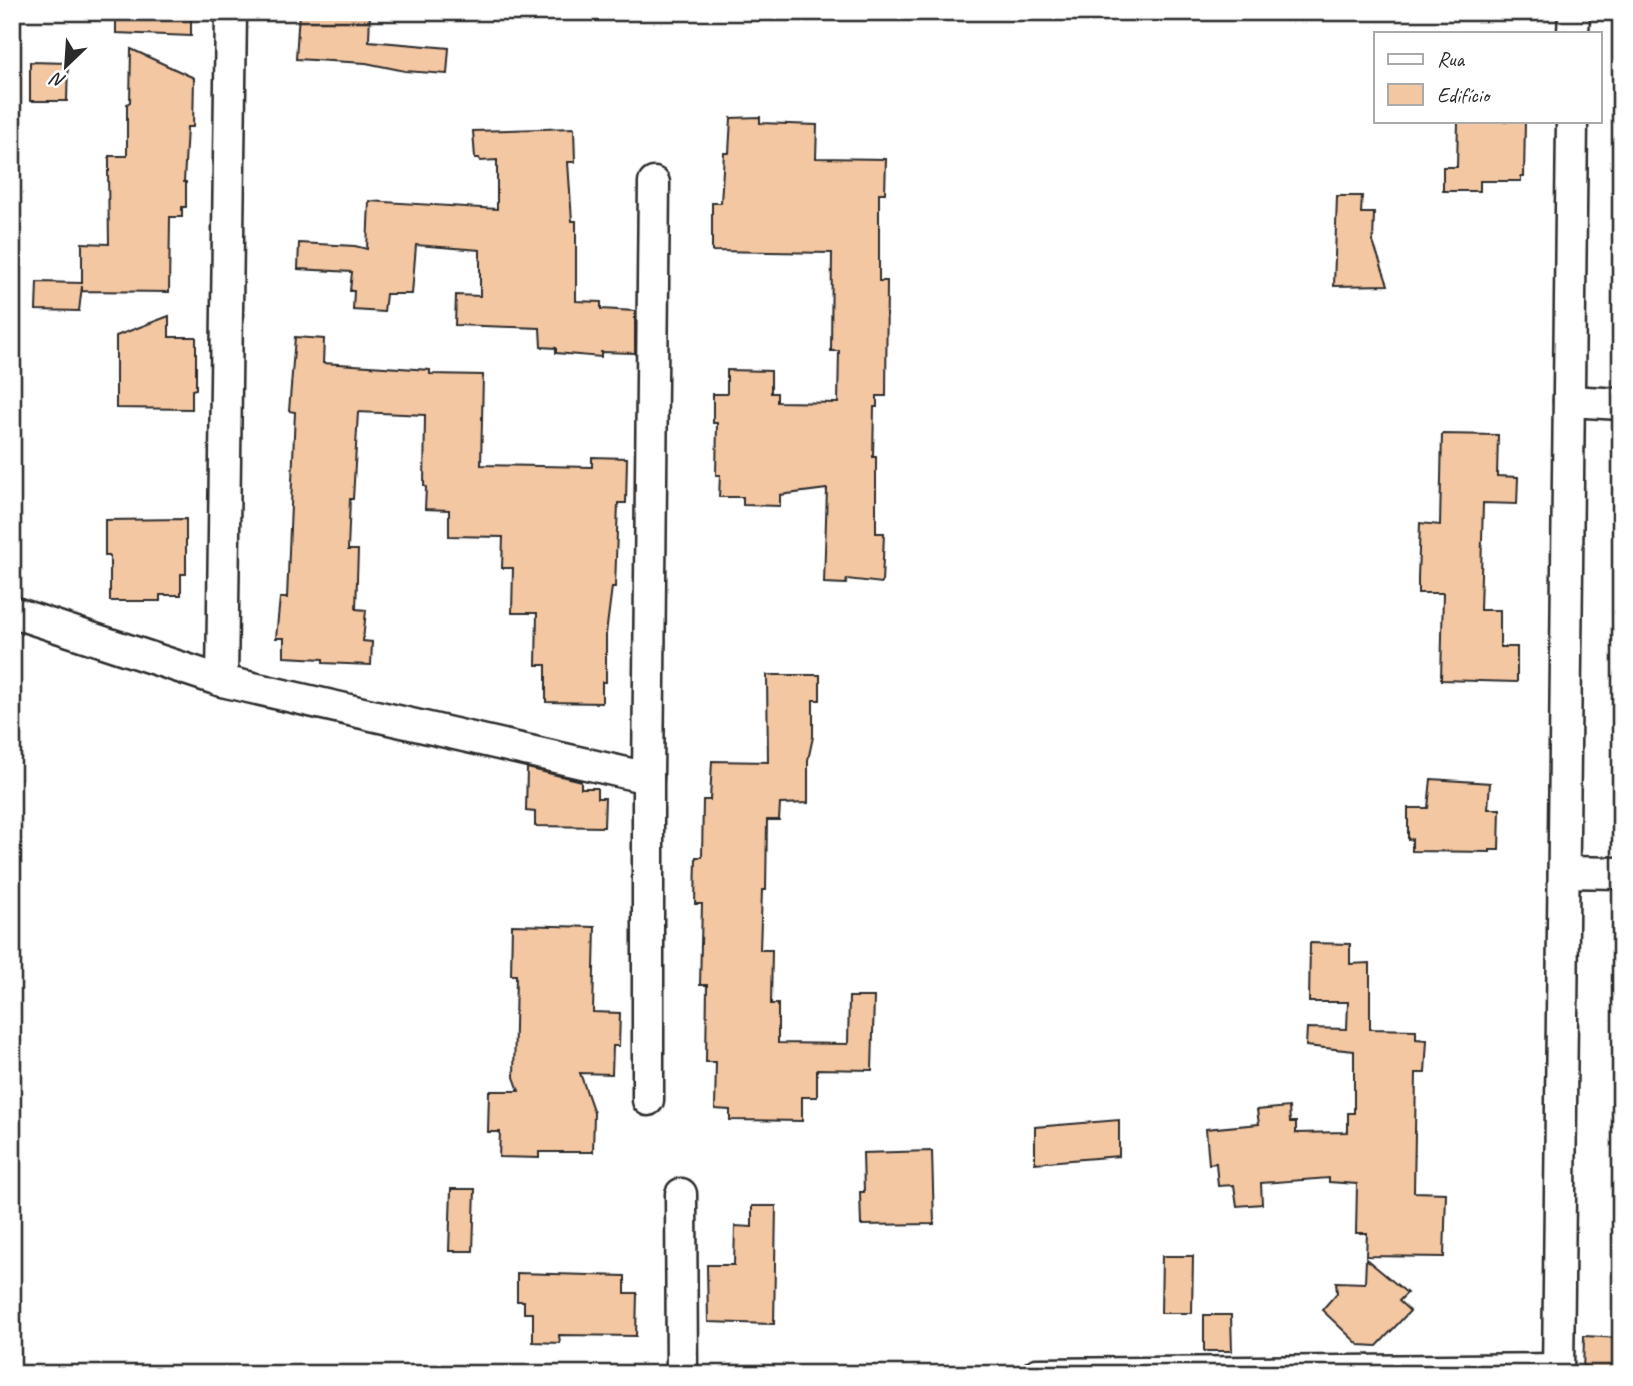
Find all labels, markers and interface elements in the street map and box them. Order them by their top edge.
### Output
north arrow [32,32,102,102]
legend [1374,32,1602,122]
text: Rua [1437,46,1465,72]
text: N [46,66,70,94]
text: Edifício [1437,82,1492,108]

